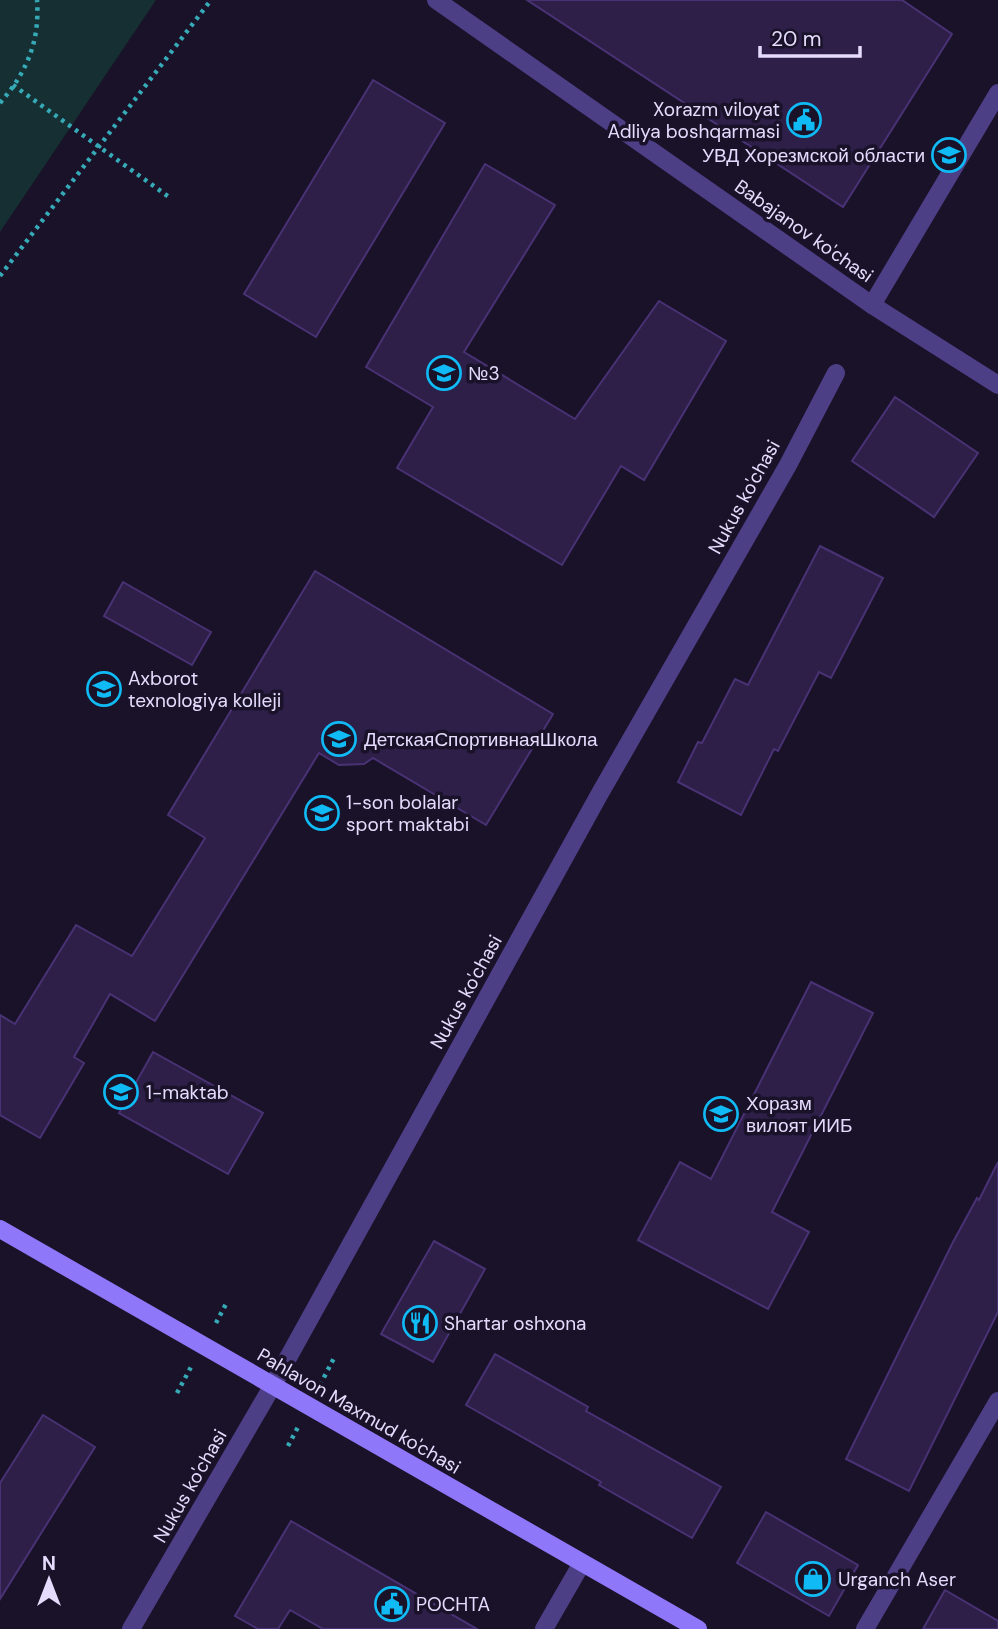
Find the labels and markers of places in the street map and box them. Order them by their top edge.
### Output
place label: Xorazm viloyat Adliya boshqarmasi [608,97,780,144]
public building icon: Xorazm viloyat Adliya boshqarmasi [785,101,823,139]
school or university icon: УВД Хорезмской области [930,136,968,174]
place label: УВД Хорезмской области [702,143,925,168]
school or university icon: №3 [425,354,463,392]
place label: №3 [468,361,500,386]
place label: Axborot texnologiya kolleji [128,666,281,713]
school or university icon: Axborot texnologiya kolleji [85,670,123,708]
school or university icon: ДетскаяСпортивнаяШкола [320,720,358,758]
place label: ДетскаяСпортивнаяШкола [364,727,598,752]
place label: 1-son bolalar sport maktabi [346,790,469,837]
school or university icon: 1-son bolalar sport maktabi [303,794,341,832]
school or university icon: 1-maktab [102,1073,140,1111]
place label: 1-maktab [146,1080,229,1105]
place label: Хоразм вилоят ИИБ [746,1091,852,1138]
school or university icon: Хоразм вилоят ИИБ [702,1095,740,1133]
restaurant icon: Shartar oshxona [401,1304,439,1342]
place label: Shartar oshxona [444,1311,586,1336]
shop icon: Urganch Aser [794,1560,832,1598]
place label: Urganch Aser [838,1567,956,1592]
public building icon: POCHTA [373,1585,411,1623]
place label: POCHTA [416,1592,490,1617]

